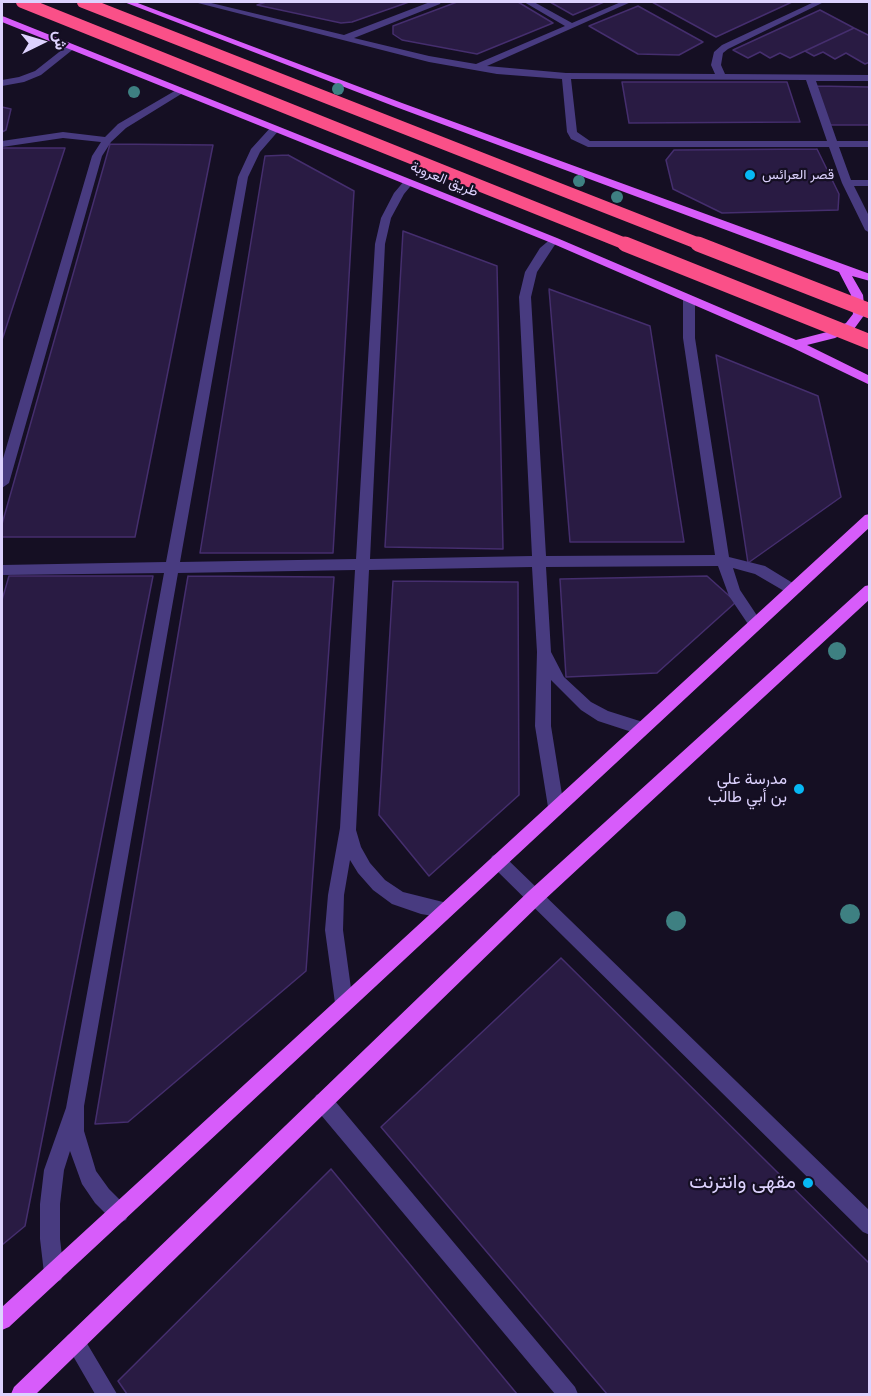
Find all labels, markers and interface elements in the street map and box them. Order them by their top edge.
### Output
north arrow [12,12,72,72]
text: ش [48,30,73,51]
street label: طريق العروبة [408,159,480,201]
place label: قصر العرائس [762,167,834,183]
marker: قصر العرائس [743,168,757,182]
place label: مدرسة علي بن أبي طالب [708,770,787,808]
marker: مدرسة علي بن أبي طالب [792,782,806,796]
place label: مقهى وانترنت [689,1171,796,1195]
marker: مقهى وانترنت [801,1176,815,1190]

